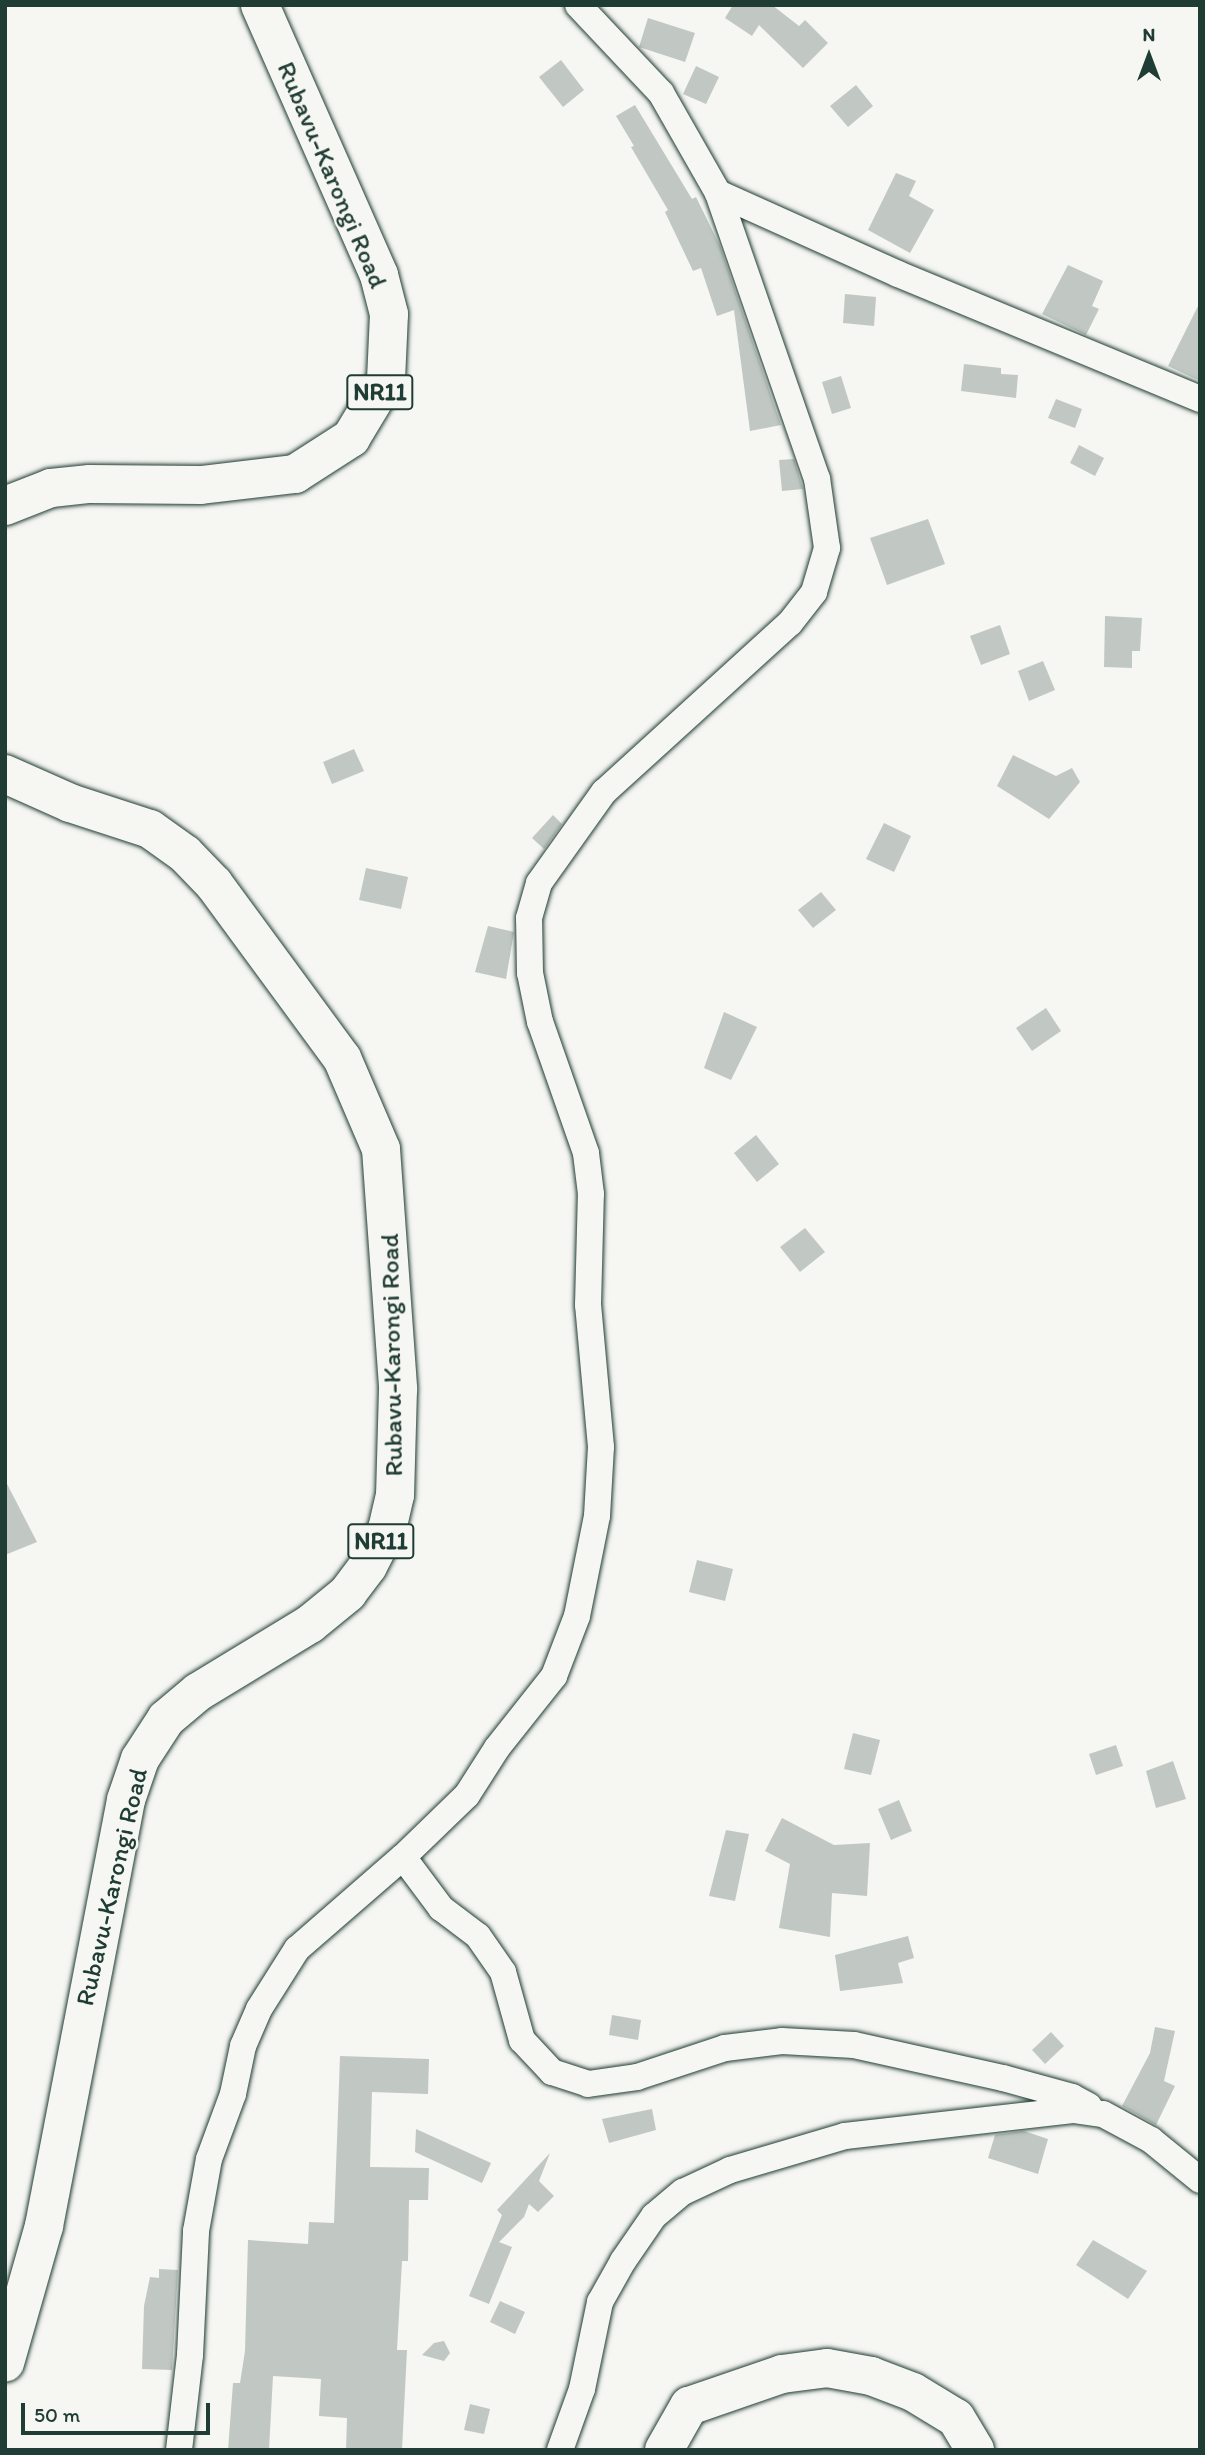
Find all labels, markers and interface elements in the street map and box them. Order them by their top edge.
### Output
north arrow [1114,21,1184,91]
text: N [1143,23,1155,46]
street label: Rubavu-Karongi Road [270,57,394,293]
road number: NR11 [345,372,415,412]
street label: Rubavu-Karongi Road [374,1233,410,1477]
road number: NR11 [346,1520,416,1562]
street label: Rubavu-Karongi Road [69,1765,155,2009]
scale bar [24,2388,214,2432]
text: 50 m [34,2402,80,2427]

